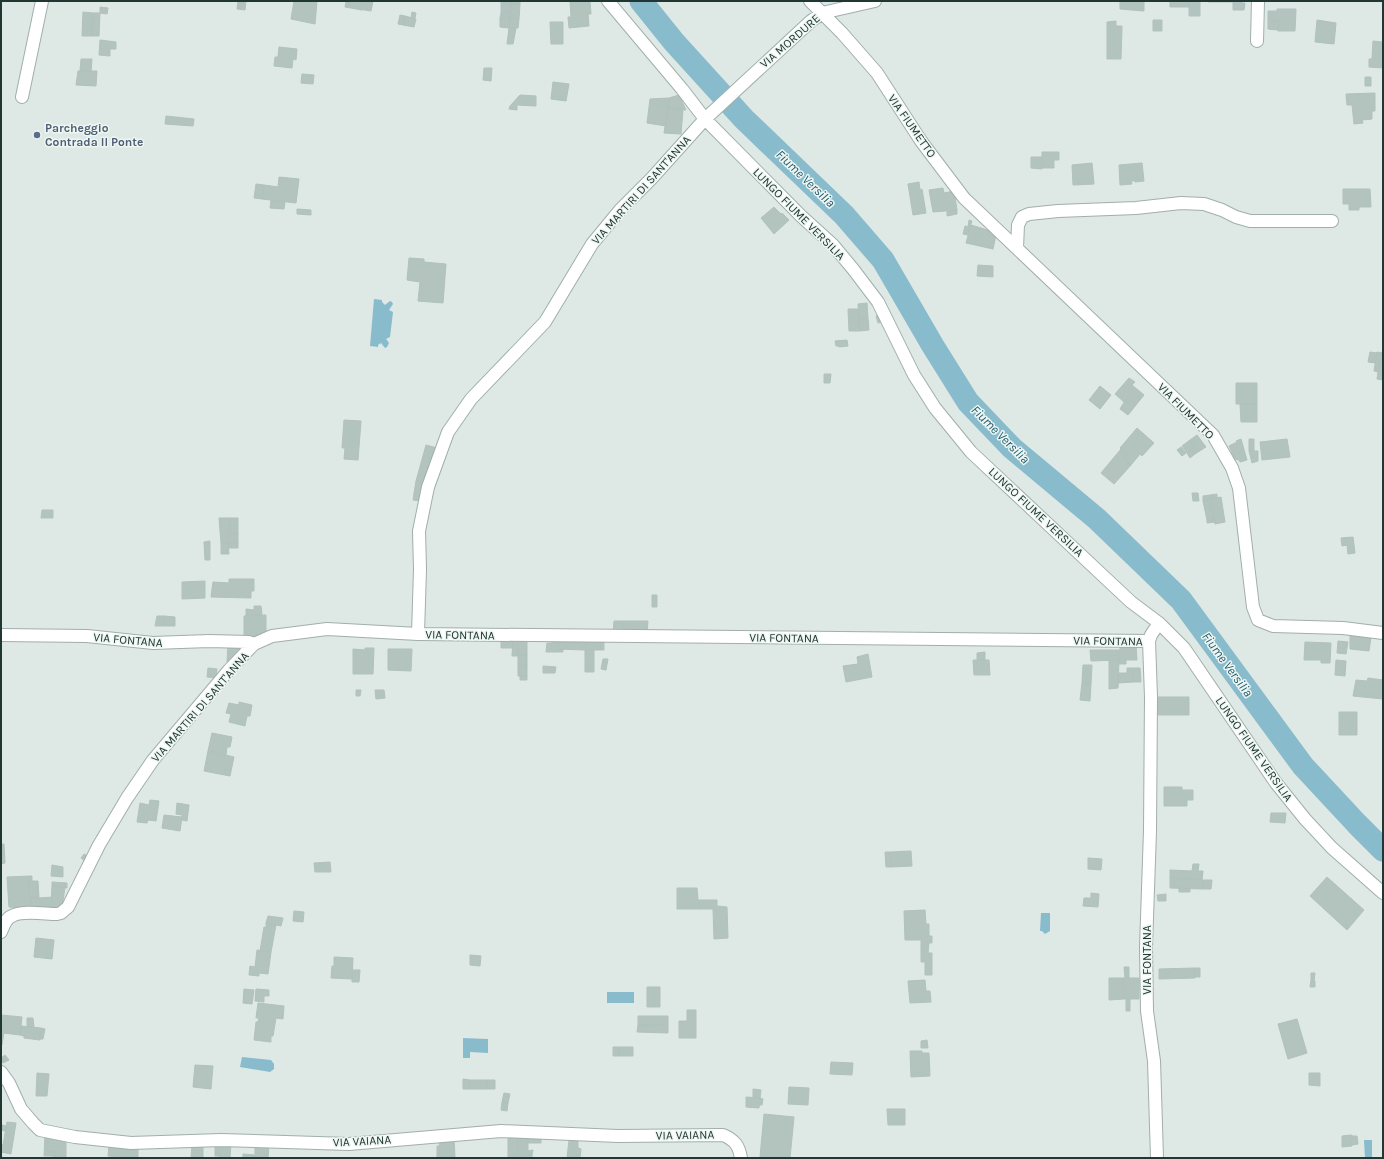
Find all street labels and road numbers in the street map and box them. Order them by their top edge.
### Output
street label: VIA MORDURE [757,11,823,71]
street label: VIA FIUMETTO [885,92,939,161]
street label: VIA MARTIRI DI SANT'ANNA [588,133,694,247]
street label: LUNGO FIUME VERSILIA [750,165,848,263]
street label: VIA FIUMETTO [1155,380,1217,442]
street label: LUNGO FIUME VERSILIA [986,464,1086,560]
street label: VIA FONTANA [425,627,495,643]
street label: VIA FONTANA [93,630,163,650]
street label: VIA FONTANA [749,630,819,646]
street label: VIA FONTANA [1073,633,1143,649]
street label: VIA MARTIRI DI SANT'ANNA [148,649,252,765]
street label: LUNGO FIUME VERSILIA [1213,694,1296,804]
street label: VIA FONTANA [1140,925,1154,995]
street label: VIA VAIANA [656,1127,714,1143]
street label: VIA VAIANA [332,1132,392,1150]

